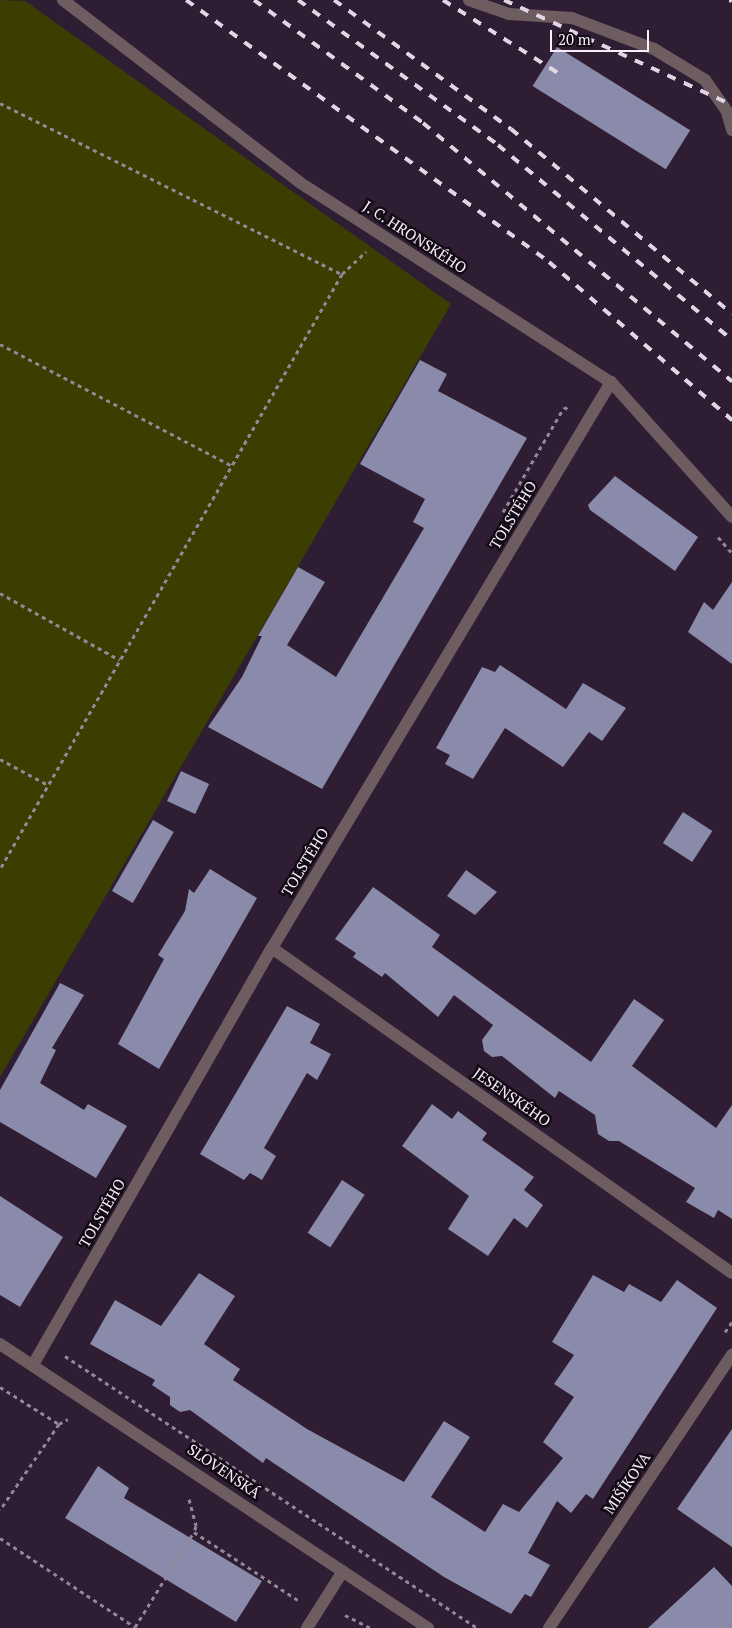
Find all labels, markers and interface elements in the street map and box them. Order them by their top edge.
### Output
scale bar [552,20,651,52]
text: 20 m [558,29,591,49]
street label: J. C. HRONSKÉHO [359,196,471,278]
street label: TOLSTÉHO [486,478,540,552]
street label: TOLSTÉHO [278,825,332,899]
street label: JESENSKÉHO [470,1064,554,1130]
street label: TOLSTÉHO [75,1175,129,1251]
street label: SLOVENSKÁ [184,1440,264,1502]
street label: MIŠÍKOVA [600,1449,654,1517]

